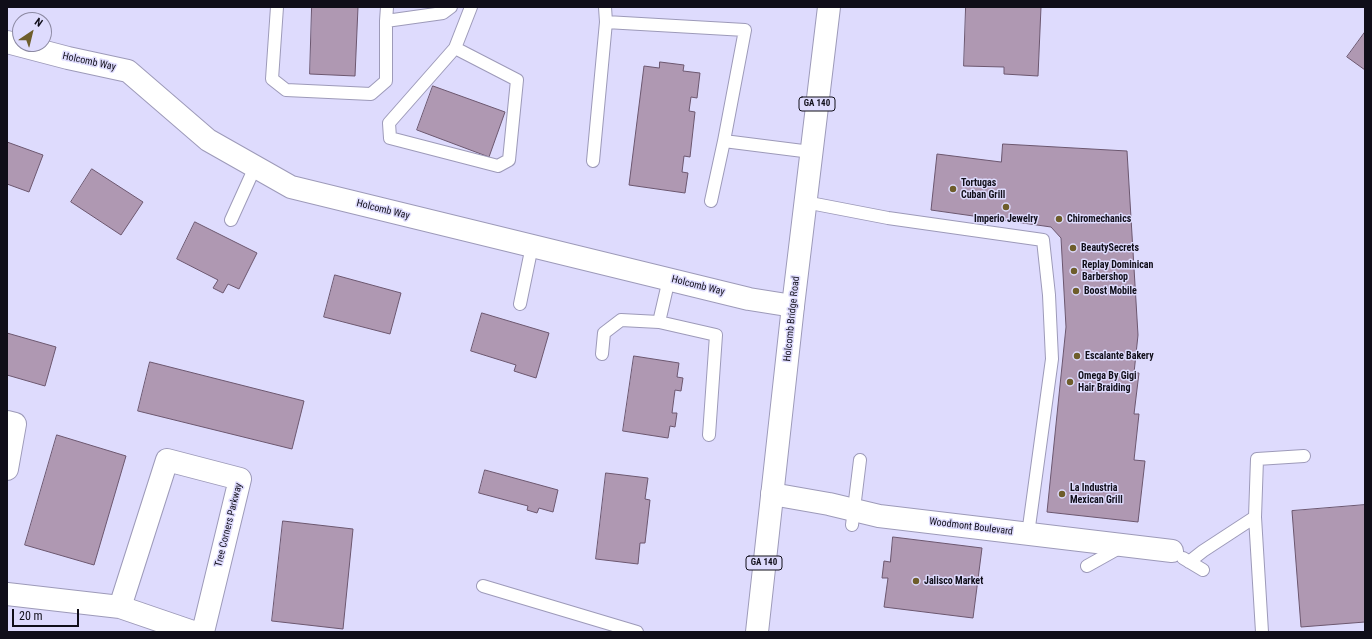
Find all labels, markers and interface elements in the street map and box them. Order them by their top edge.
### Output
north arrow [12,12,52,52]
text: N [32,15,45,30]
street label: Holcomb Way [61,50,117,74]
road number: GA 140 [799,97,835,111]
place label: Tortugas Cuban Grill [961,177,1005,200]
marker: Tortugas Cuban Grill [948,184,958,194]
street label: Holcomb Way [355,198,411,222]
marker: Imperio Jewelry [1001,202,1011,212]
place label: Imperio Jewelry [974,213,1038,225]
place label: Chiromechanics [1067,213,1131,225]
marker: Chiromechanics [1054,214,1064,224]
place label: BeautySecrets [1081,242,1139,254]
marker: BeautySecrets [1068,243,1078,253]
place label: Replay Dominican Barbershop [1082,259,1153,282]
marker: Replay Dominican Barbershop [1069,266,1079,276]
street label: Holcomb Way [670,274,726,298]
street label: Holcomb Bridge Road [782,276,802,362]
place label: Boost Mobile [1084,285,1137,297]
marker: Boost Mobile [1071,286,1081,296]
place label: Escalante Bakery [1085,350,1154,362]
marker: Escalante Bakery [1072,351,1082,361]
place label: Omega By Gigi Hair Braiding [1078,370,1137,394]
marker: Omega By Gigi Hair Braiding [1065,377,1075,387]
street label: Tree Corners Parkway [213,482,245,568]
place label: La Industria Mexican Grill [1070,482,1123,506]
marker: La Industria Mexican Grill [1057,489,1067,499]
street label: Woodmont Boulevard [928,516,1014,538]
road number: GA 140 [746,556,782,570]
place label: Jalisco Market [924,575,983,587]
marker: Jalisco Market [911,576,921,586]
scale bar [14,601,81,627]
text: 20 m [19,609,43,623]

